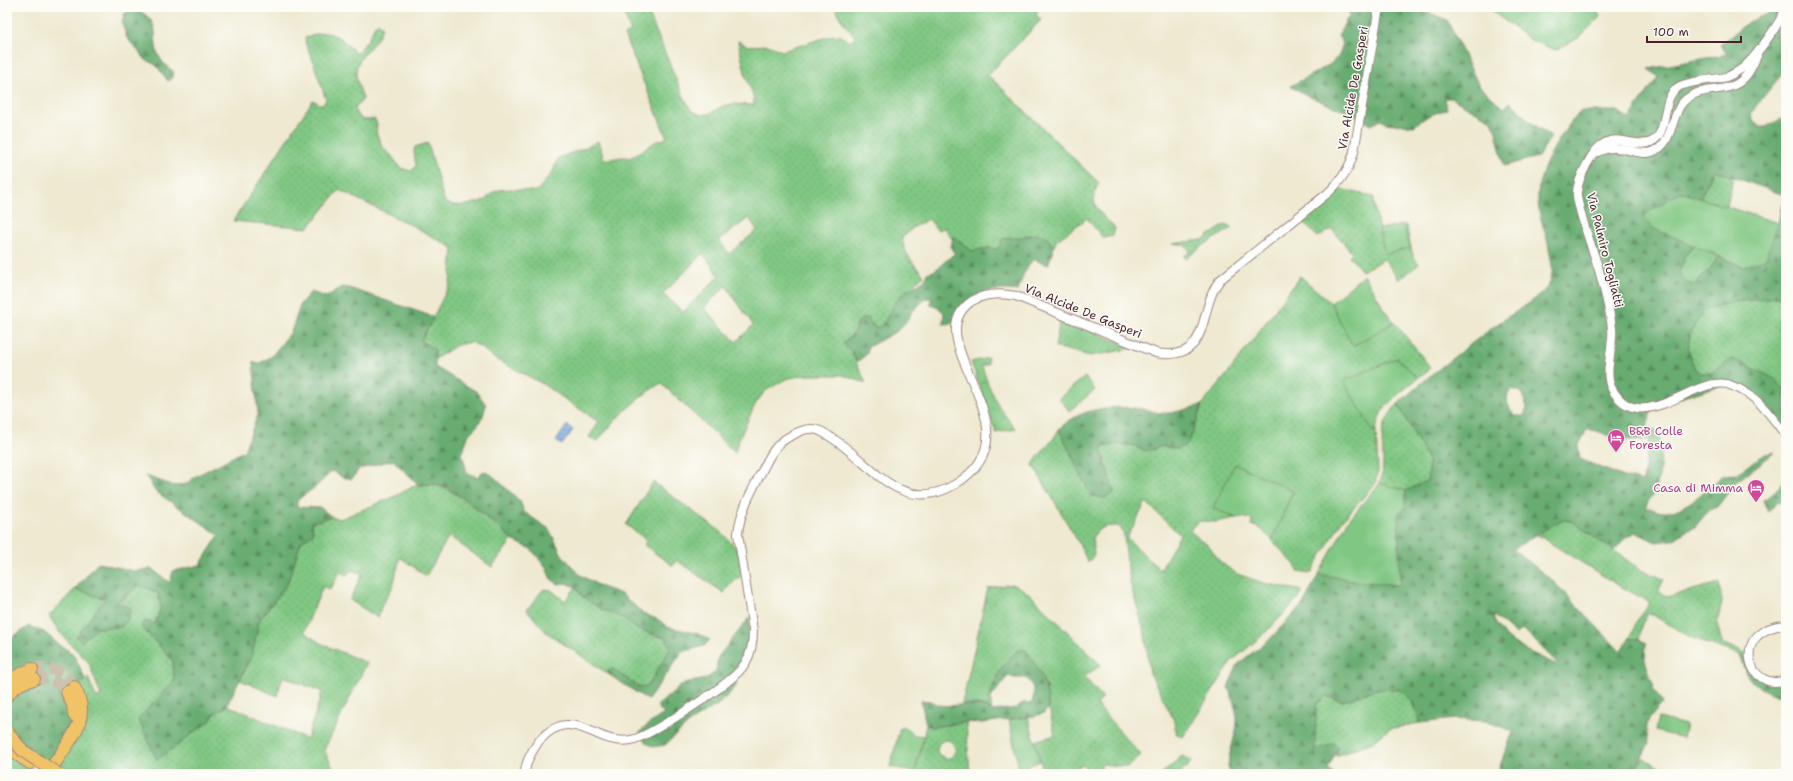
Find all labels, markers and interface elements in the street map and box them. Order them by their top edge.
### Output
scale bar [1647,18,1741,44]
text: 100 m [1653,24,1689,40]
street label: Via Alcide De Gasperi [1334,25,1372,151]
street label: Via Palmiro Togliatti [1583,191,1627,309]
street label: Via Alcide De Gasperi [1022,280,1144,342]
place label: B&B Colle Foresta [1629,423,1683,453]
hotel icon: B&B Colle Foresta [1606,428,1626,453]
hotel icon: Casa di Mimma [1746,478,1766,503]
place label: Casa di Mimma [1653,480,1744,496]

